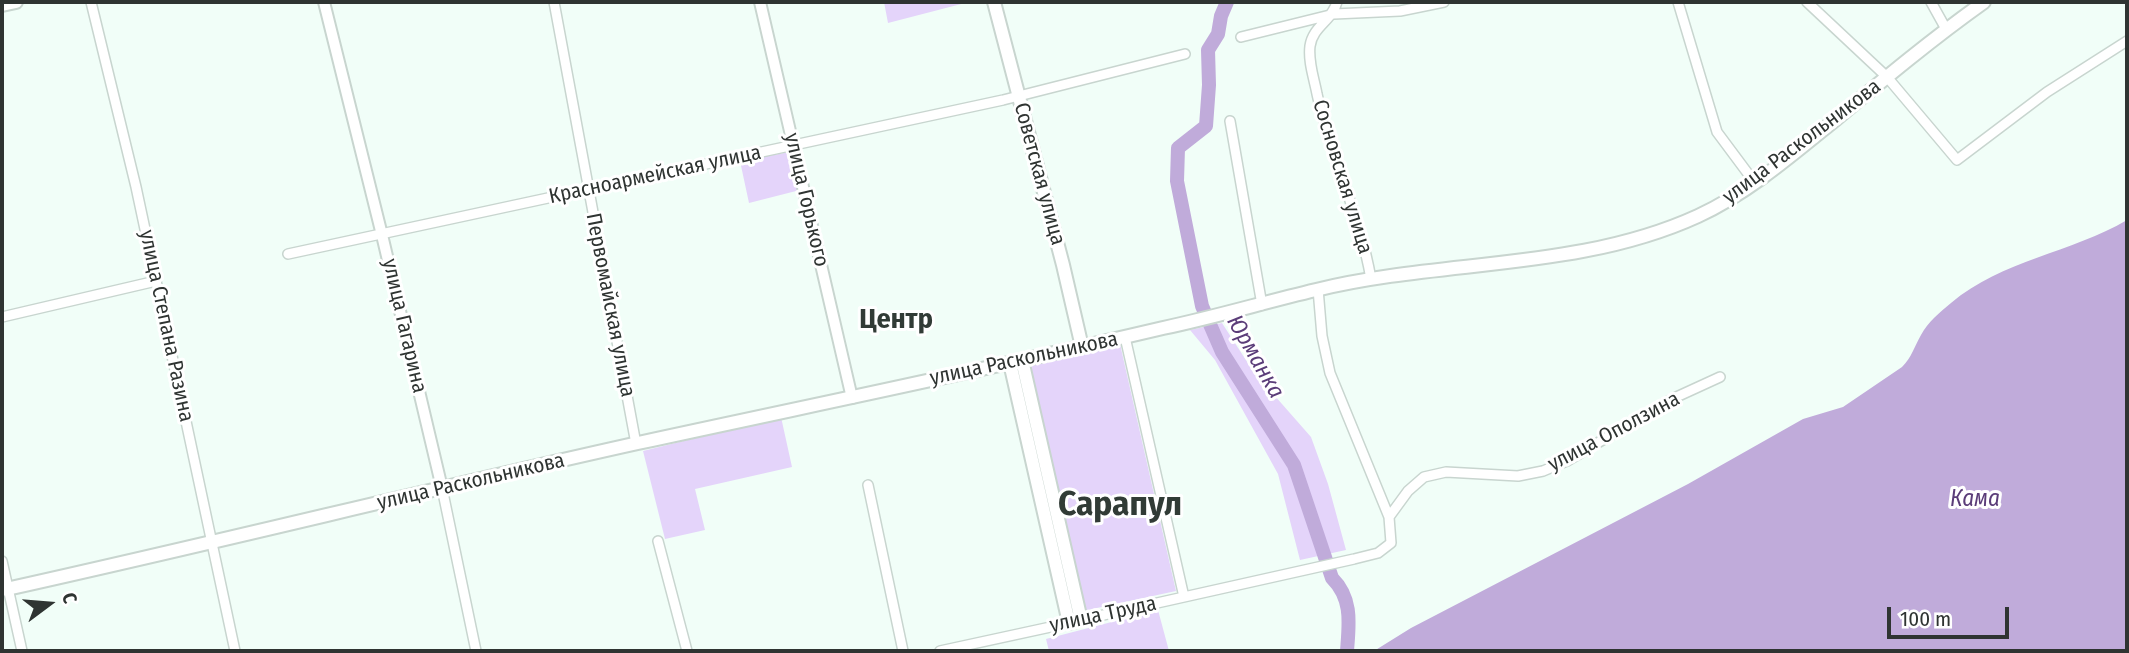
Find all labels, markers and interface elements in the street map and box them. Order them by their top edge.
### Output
street label: улица Раскольникова [1718,74,1886,210]
street label: Сосновская улица [1307,97,1377,257]
street label: Советская улица [1008,100,1070,248]
street label: улица Горького [778,131,834,269]
street label: Красноармейская улица [547,140,763,210]
street label: Первомайская улица [580,211,640,399]
street label: улица Степана Разина [133,228,199,424]
street label: улица Гагарина [376,256,432,396]
district label: Центр [859,303,933,337]
water label: Юрманка [1220,310,1290,404]
street label: улица Раскольникова [928,327,1120,391]
street label: улица Оползина [1544,387,1684,477]
street label: улица Раскольникова [375,448,567,516]
district label: Сарапул [1058,484,1182,526]
water label: Кама [1950,486,2000,514]
north arrow [14,569,84,639]
text: С [57,590,82,606]
street label: улица Труда [1047,591,1159,639]
scale bar [1891,594,2014,638]
text: 100 m [1900,606,1951,632]

